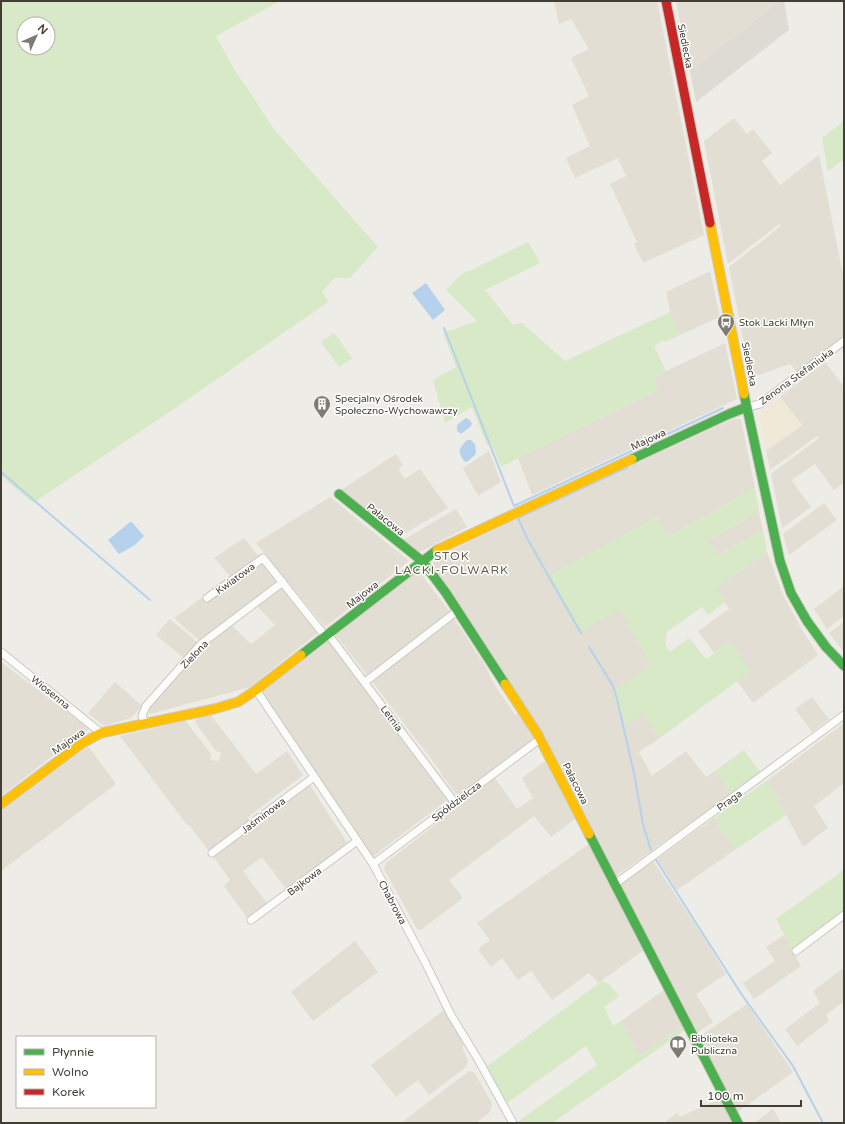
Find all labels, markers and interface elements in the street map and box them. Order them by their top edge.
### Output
north arrow [16,16,56,56]
text: N [35,22,50,37]
street label: Siedlecka [675,23,695,69]
bus stop icon: Stok Lacki Młyn [716,312,736,337]
place label: Stok Lacki Młyn [739,317,814,329]
street label: Siedlecka [739,341,759,387]
street label: Zenona Stefaniuka [757,346,836,408]
place label: Specjalny Ośrodek Społeczno-Wychowawczy [335,393,459,417]
building icon: Specjalny Ośrodek Społeczno-Wychowawczy [312,394,332,419]
street label: Majowa [629,427,668,453]
street label: Pałacowa [364,501,407,539]
district label: STOK LACKI-FOLWARK [395,549,509,577]
street label: Kwiatowa [214,560,258,597]
street label: Majowa [344,579,381,611]
street label: Zielona [178,638,211,671]
street label: Wiosenna [28,673,72,712]
street label: Letnia [378,703,405,734]
street label: Majowa [50,726,87,757]
street label: Pałacowa [560,761,591,806]
street label: Spółdzielcza [429,779,484,824]
street label: Praga [715,788,744,814]
street label: Jaśminowa [239,795,288,836]
street label: Bajkowa [285,865,324,899]
street label: Chabrowa [376,878,409,927]
place label: Biblioteka Publiczna [691,1033,738,1057]
library icon: Biblioteka Publiczna [668,1034,688,1059]
legend [16,1036,156,1108]
text: Płynnie [52,1045,94,1059]
text: Wolno [52,1065,88,1079]
scale bar [701,1082,801,1108]
text: Korek [52,1085,86,1099]
text: 100 m [707,1089,744,1103]

